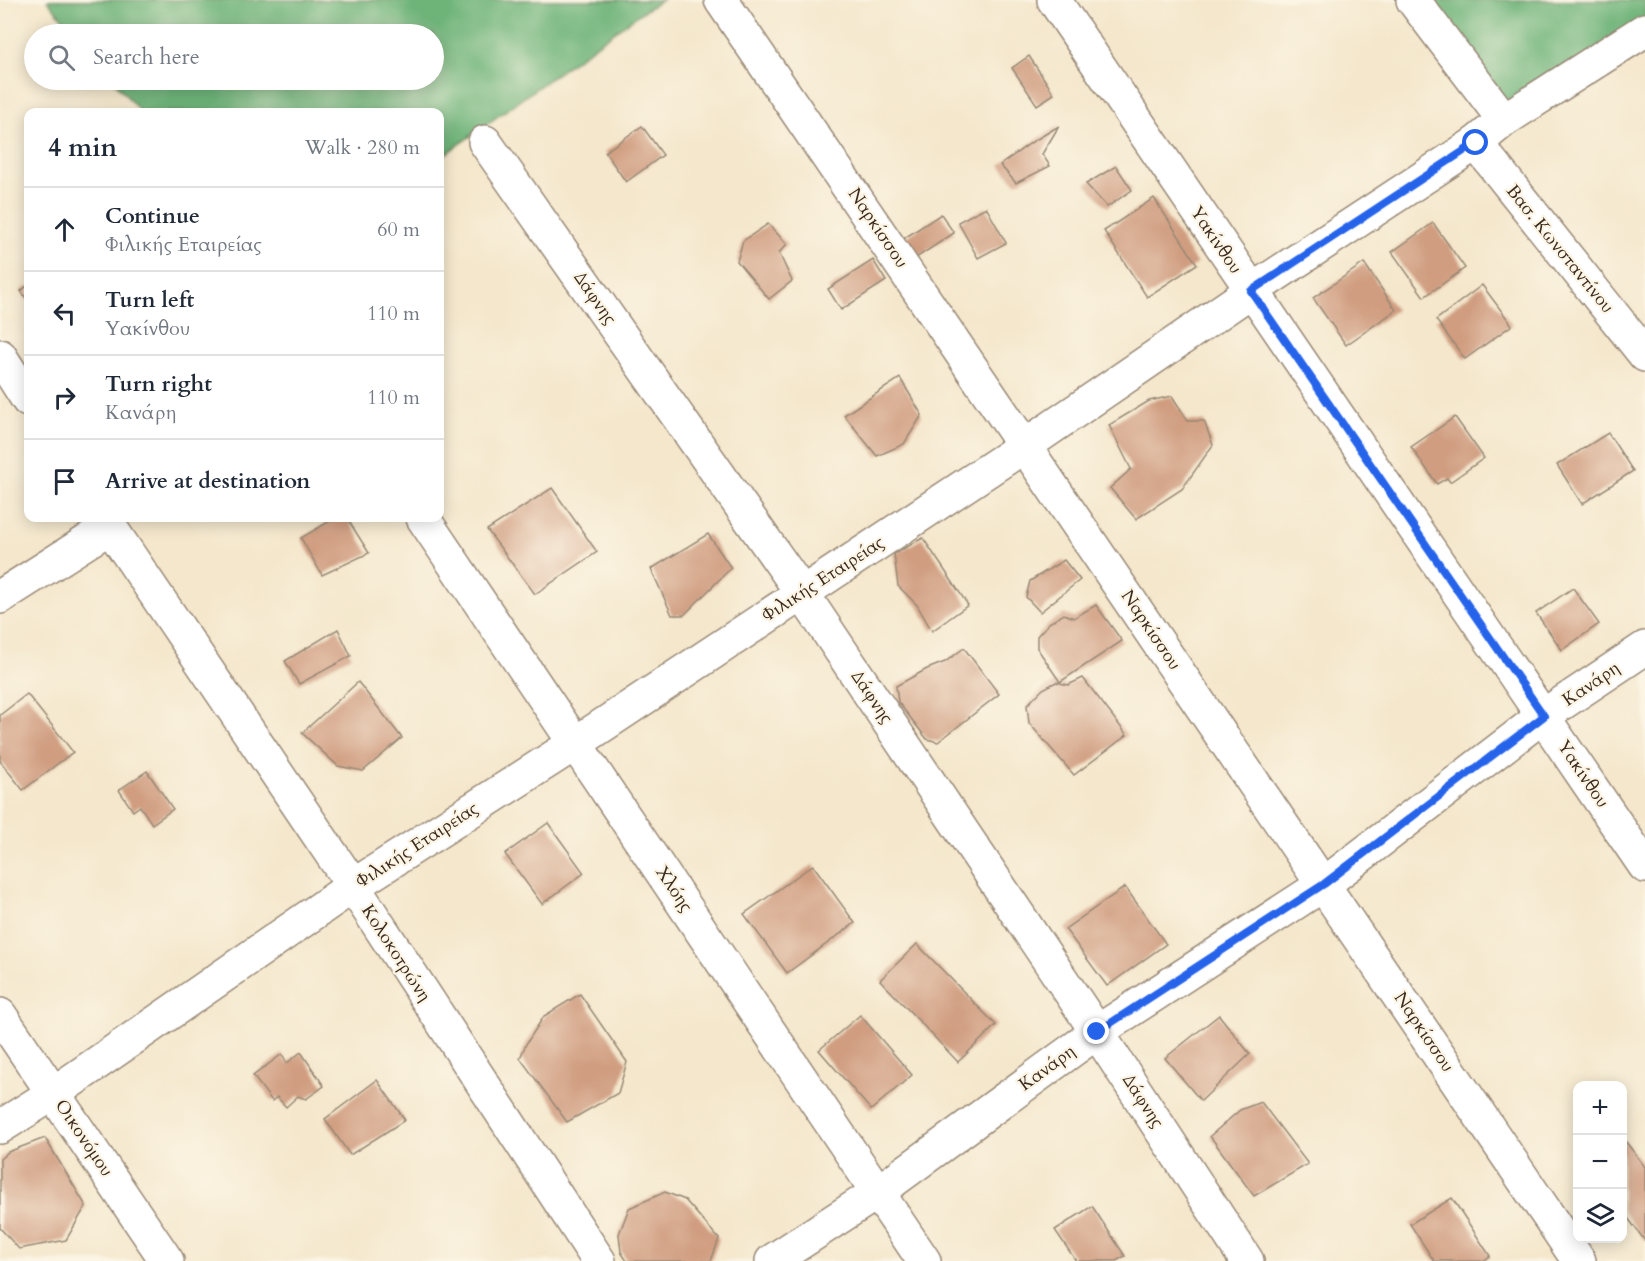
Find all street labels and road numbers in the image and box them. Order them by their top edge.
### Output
street label: Βασ. Κωνσταντίνου [1500,179,1620,319]
street label: Ναρκίσσου [842,183,914,273]
street label: Υακίνθου [1184,201,1248,279]
street label: Δάφνης [568,266,622,330]
street label: Φιλικής Εταιρείας [757,530,889,628]
street label: Ναρκίσσου [1115,585,1187,675]
street label: Κανάρη [1557,656,1625,712]
street label: Δάφνης [845,665,899,729]
street label: Υακίνθου [1551,735,1615,813]
street label: Φιλικής Εταιρείας [351,796,483,894]
street label: Χλόης [650,861,699,917]
street label: Κολοκοτρώνη [355,900,437,1006]
street label: Ναρκίσσου [1388,987,1460,1077]
street label: Κανάρη [1014,1039,1080,1097]
street label: Δάφνης [1116,1069,1170,1133]
street label: Οικονόμου [49,1094,119,1182]

